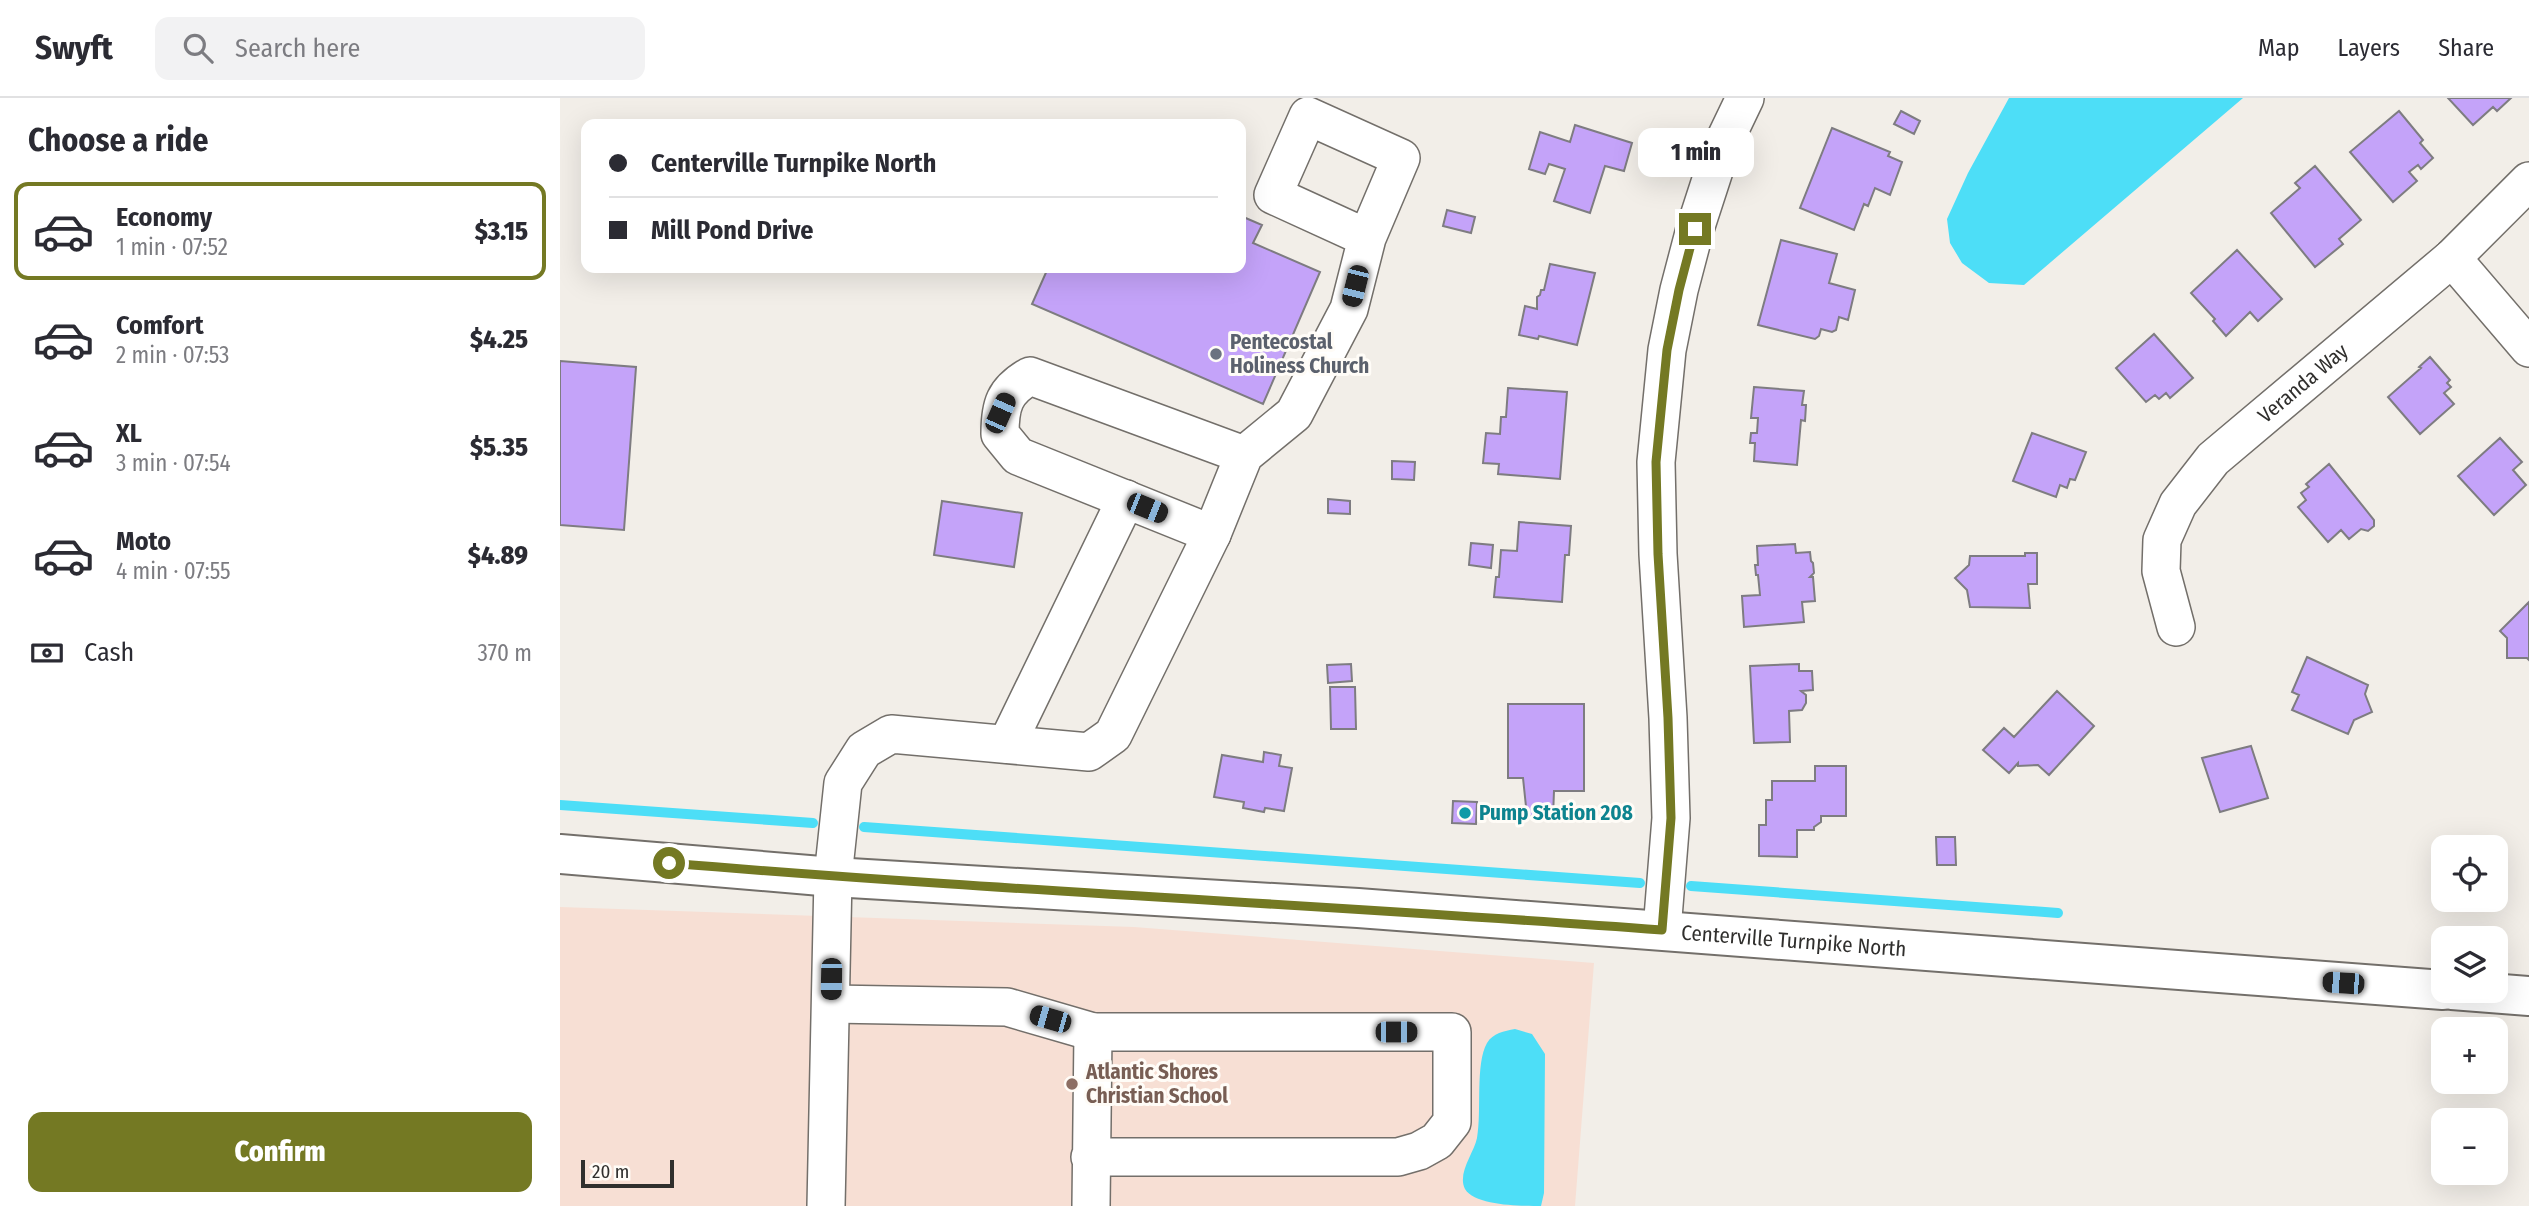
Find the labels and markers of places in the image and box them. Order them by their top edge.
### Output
place label: Pentecostal Holiness Church [1230,329,1369,379]
marker: Pentecostal Holiness Church [1208,346,1224,362]
place label: Pump Station 208 [1479,800,1633,826]
marker: Pump Station 208 [1457,805,1473,821]
place label: Atlantic Shores Christian School [1085,1059,1228,1109]
marker: Atlantic Shores Christian School [1064,1076,1080,1092]

